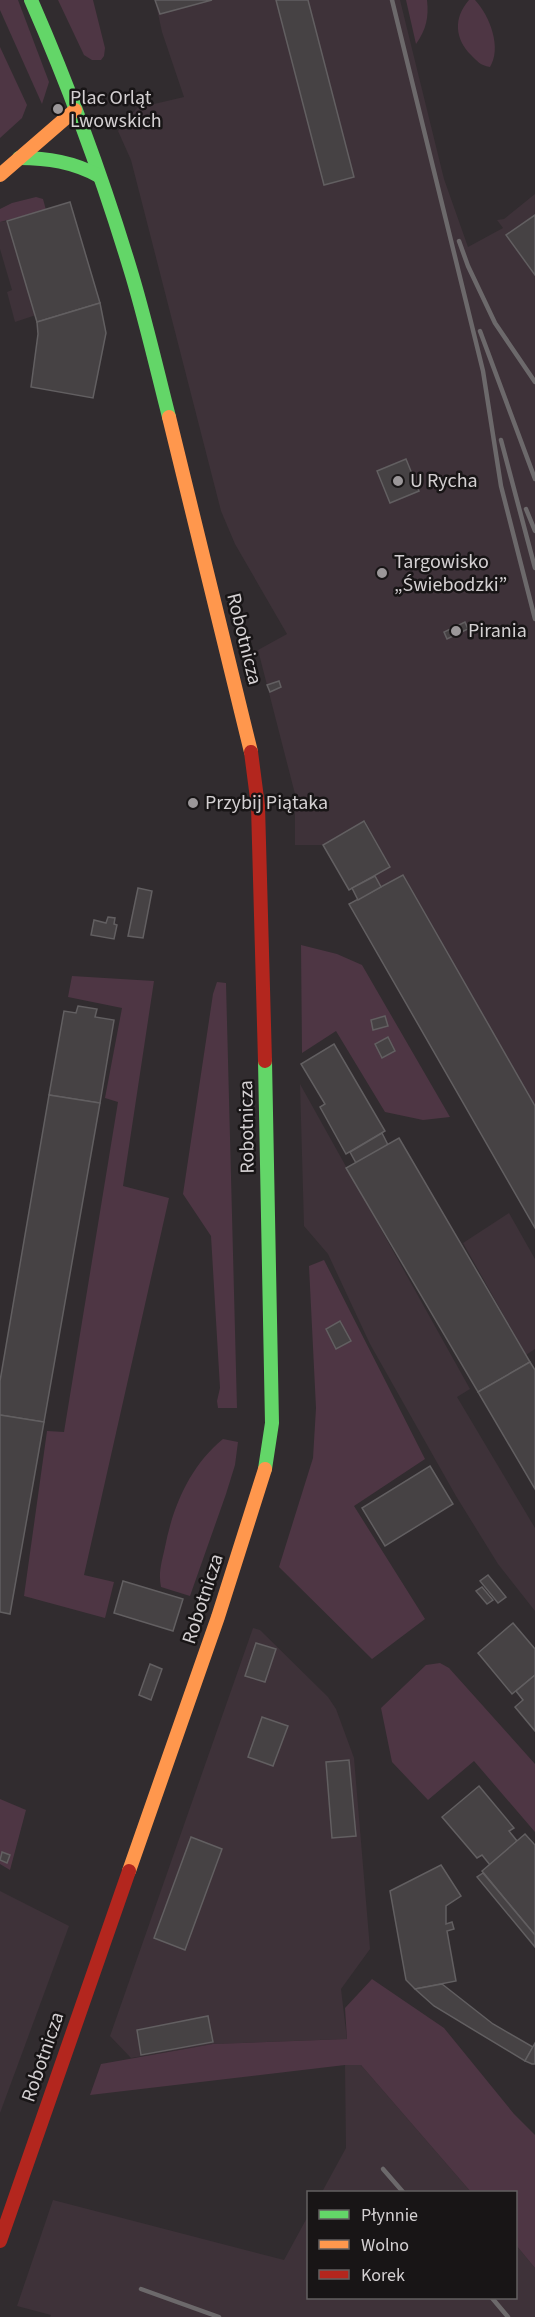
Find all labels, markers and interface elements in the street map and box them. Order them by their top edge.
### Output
place label: Plac Orląt Lwowskich [70,84,162,135]
marker: Plac Orląt Lwowskich [51,102,65,116]
place label: U Rycha [410,467,478,495]
marker: U Rycha [391,474,405,488]
place label: Targowisko „Świebodzki” [394,548,507,599]
marker: Targowisko „Świebodzki” [375,566,389,580]
street label: Robotnicza [219,590,269,688]
place label: Pirania [468,617,527,645]
marker: Pirania [449,624,463,638]
place label: Przybij Piątaka [205,789,328,817]
marker: Przybij Piątaka [186,796,200,810]
street label: Robotnicza [232,1080,262,1174]
street label: Robotnicza [175,1550,231,1648]
street label: Robotnicza [15,2008,71,2106]
legend [307,2191,517,2299]
text: Płynnie [361,2203,418,2228]
text: Wolno [361,2233,409,2258]
text: Korek [361,2263,405,2288]

